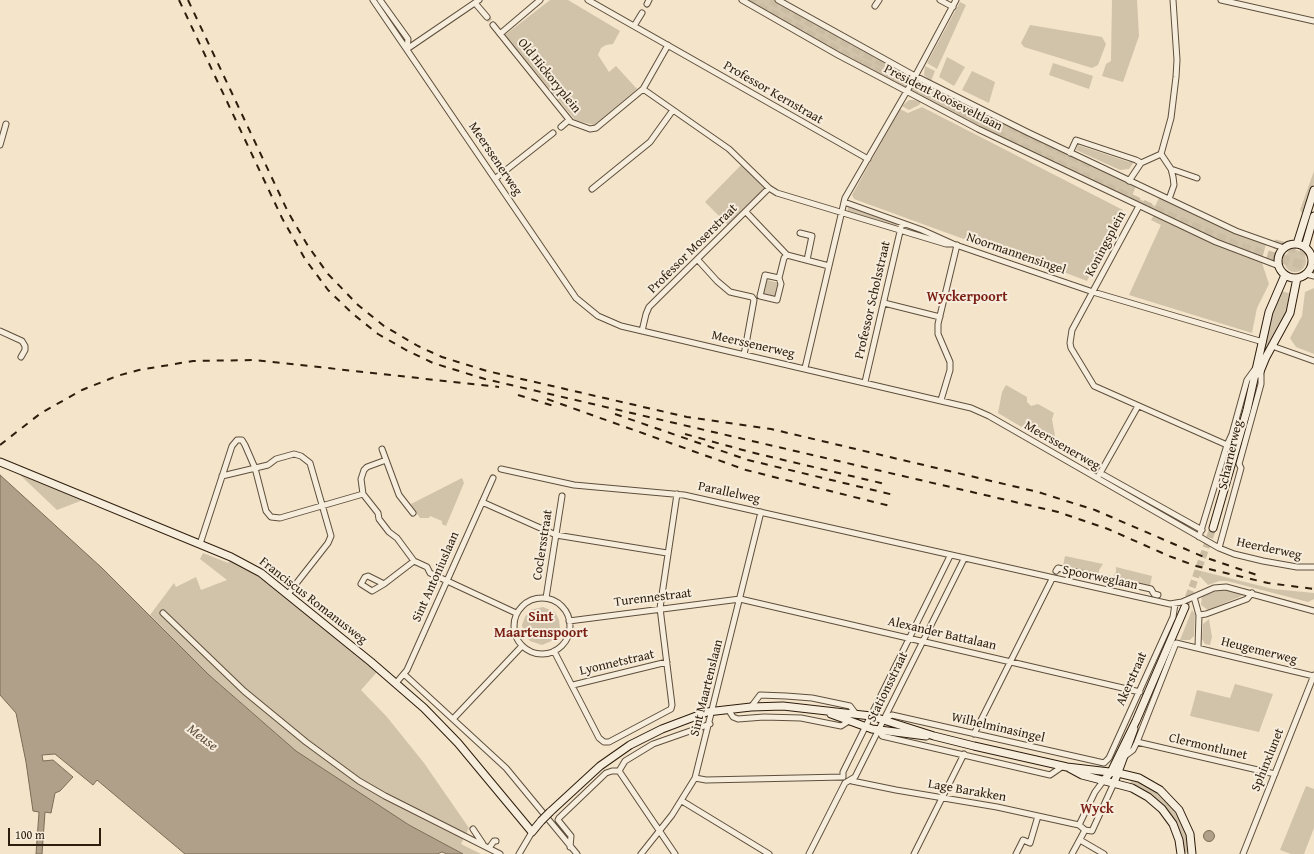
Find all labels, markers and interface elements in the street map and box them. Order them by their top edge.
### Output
street label: Old Hickoryplein [514,35,584,117]
street label: Professor Kernstraat [720,58,826,128]
street label: President Rooseveltlaan [881,61,1005,135]
street label: Meerssenerweg [465,119,525,199]
street label: Professor Moserstraat [645,201,741,297]
street label: Koningsplein [1082,209,1130,279]
street label: Noormannensingel [964,230,1068,278]
street label: Professor Scholsstraat [852,239,894,361]
district label: Wyckerpoort [927,289,1007,305]
street label: Meerssenerweg [710,328,796,362]
street label: Meerssenerweg [1021,418,1103,474]
street label: Scharnerweg [1215,419,1247,491]
street label: Parallelweg [697,479,761,507]
street label: Coclersstraat [530,509,556,581]
street label: Sint Antoniuslaan [409,529,463,625]
street label: Heerderweg [1235,535,1303,563]
street label: Franciscus Romanusweg [256,554,370,648]
street label: Spoorweglaan [1061,562,1139,594]
street label: Turennestraat [613,585,693,611]
district label: Sint Maartenspoort [494,609,588,642]
street label: Alexander Battalaan [886,614,998,654]
street label: Heugemerweg [1219,634,1299,668]
street label: Sint Maartenslaan [687,638,727,738]
street label: Lyonnetstraat [578,647,656,679]
street label: Stationsstraat [864,649,912,725]
street label: Akerstraat [1113,650,1151,708]
street label: Wilhelminasingel [950,710,1046,746]
water label: Meuse [183,721,221,755]
street label: Sphinxlunet [1248,726,1288,794]
street label: Clermontlunet [1167,730,1249,764]
street label: Lage Barakken [927,776,1007,806]
district label: Wyck [1080,801,1114,817]
scale bar [10,820,103,846]
text: 100 m [15,826,45,843]

